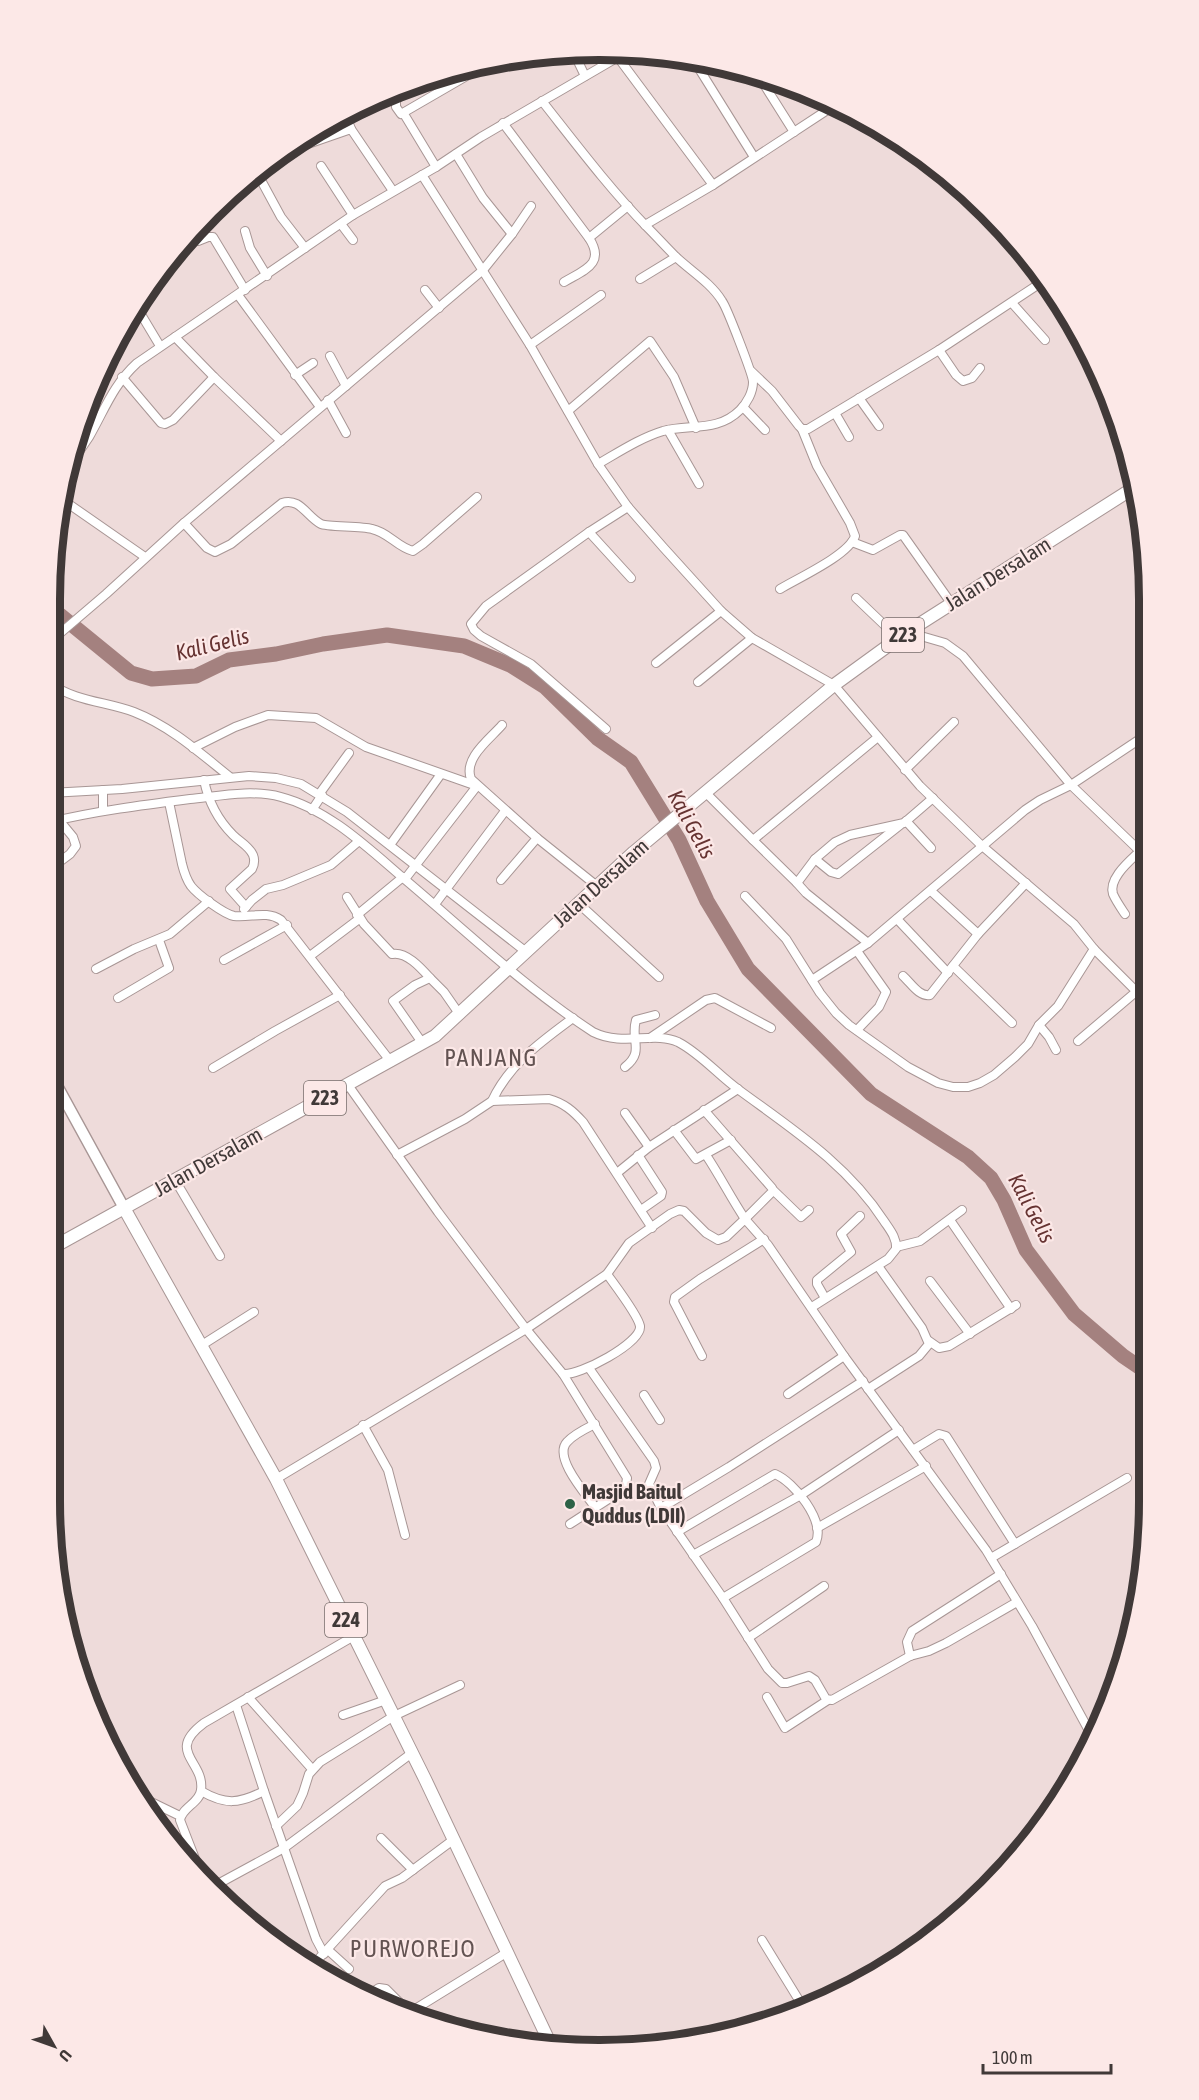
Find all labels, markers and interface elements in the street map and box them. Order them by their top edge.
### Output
street label: Jalan Dersalam [940,531,1055,615]
road number: 223 [882,618,924,652]
water label: Kali Gelis [173,622,252,666]
water label: Kali Gelis [663,785,722,863]
street label: Jalan Dersalam [548,833,653,931]
district label: PANJANG [444,1044,538,1071]
road number: 223 [304,1081,346,1115]
street label: Jalan Dersalam [149,1122,266,1201]
water label: Kali Gelis [1003,1169,1061,1247]
place label: Masjid Baitul Quddus (LDII) [582,1479,685,1527]
marker: Masjid Baitul Quddus (LDII) [563,1497,577,1511]
road number: 224 [325,1603,367,1637]
district label: PURWOREJO [350,1935,476,1962]
north arrow [24,2016,84,2076]
scale bar [983,2037,1110,2075]
text: U [56,2046,75,2065]
text: 100 m [992,2047,1033,2068]

